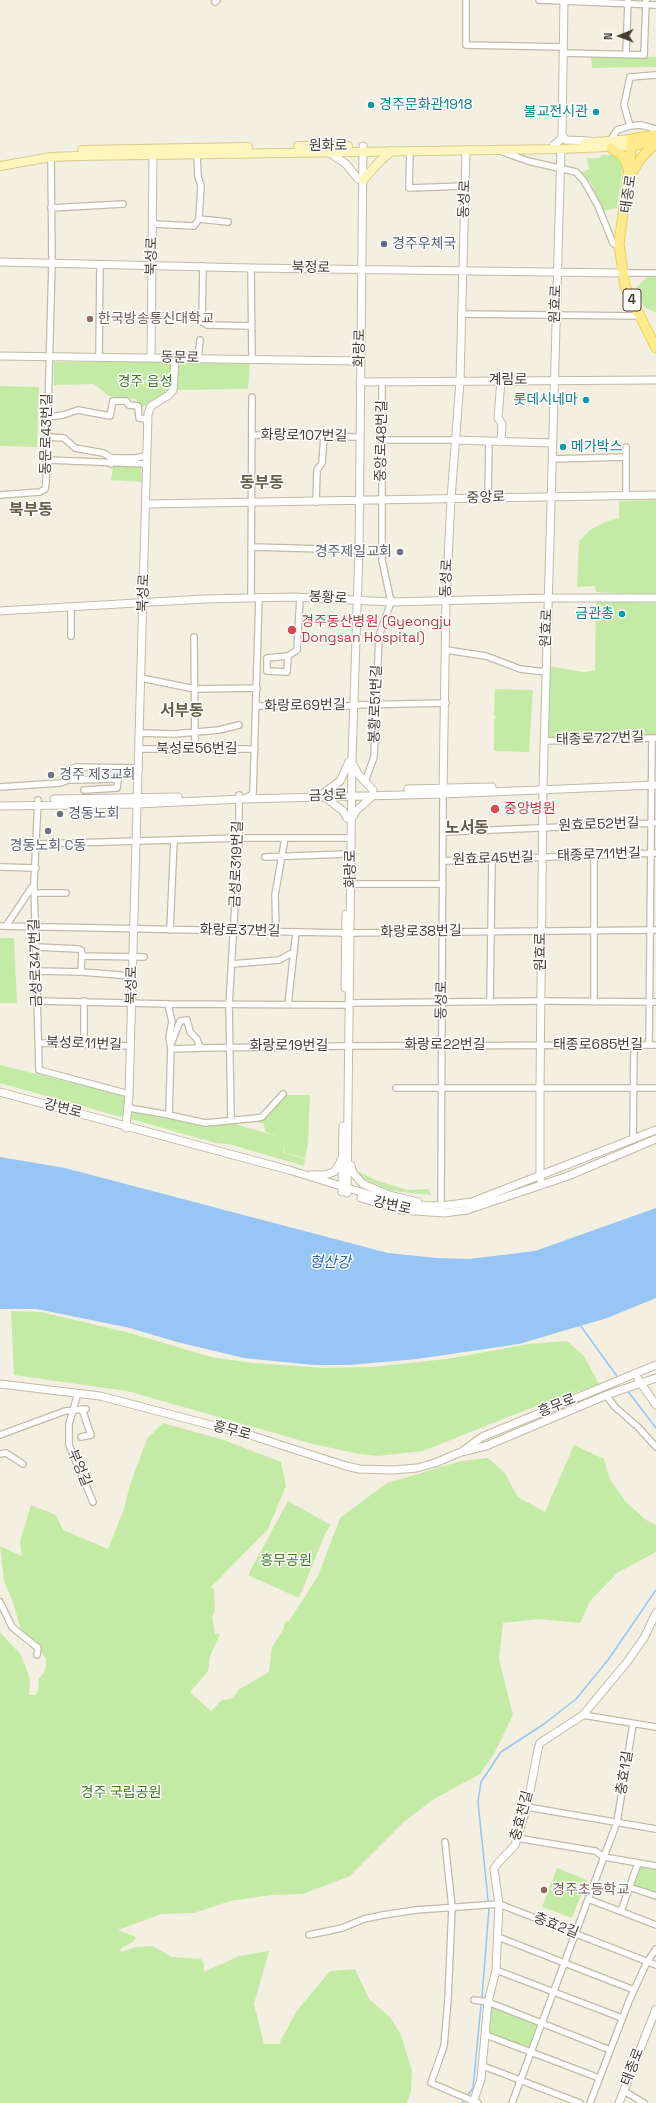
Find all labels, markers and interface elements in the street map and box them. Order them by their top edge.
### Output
north arrow [600,16,640,56]
text: N [601,32,615,40]
place label: 경주문화관1918 [379,97,472,113]
marker: 경주문화관1918 [366,100,376,110]
place label: 불교전시관 [524,104,588,120]
marker: 불교전시관 [591,107,601,117]
street label: 원화로 [309,138,347,154]
street label: 태종로 [618,174,640,214]
street label: 동성로 [456,179,474,219]
place label: 경주우체국 [392,236,456,252]
street label: 북성로 [143,237,161,275]
marker: 경주우체국 [379,239,389,249]
street label: 북정로 [292,259,330,277]
street label: 원효로 [547,284,565,324]
road number: 4 [623,289,641,311]
place label: 한국방송통신대학교 [98,311,214,327]
marker: 한국방송통신대학교 [85,314,95,324]
street label: 화랑로 [351,329,369,367]
street label: 동문로 [161,349,199,367]
street label: 계림로 [489,372,527,388]
park label: 경주 읍성 [117,374,173,390]
place label: 롯데시네마 [514,392,578,408]
street label: 동문로43번길 [38,393,56,475]
marker: 롯데시네마 [581,395,591,405]
street label: 중앙로48번길 [373,400,391,482]
street label: 화랑로107번길 [260,427,348,445]
place label: 메가박스 [571,439,623,455]
marker: 메가박스 [558,442,568,452]
district label: 동부동 [240,474,284,494]
street label: 중앙로 [466,489,506,507]
district label: 북부동 [9,501,53,521]
place label: 경주제일교회 [315,544,392,560]
marker: 경주제일교회 [395,547,405,557]
street label: 동성로 [438,558,456,598]
street label: 북성로 [135,573,153,613]
street label: 봉황로 [308,589,348,607]
place label: 금관총 [575,606,614,622]
street label: 원효로 [538,608,556,648]
marker: 금관총 [617,609,627,619]
place label: 경주동산병원 (Gyeongju Dongsan Hospital) [301,614,451,646]
marker: 경주동산병원 (Gyeongju Dongsan Hospital) [286,624,298,636]
street label: 봉황로51번길 [366,665,386,743]
street label: 화랑로69번길 [264,697,346,715]
district label: 서부동 [160,702,204,722]
street label: 태종로727번길 [556,729,644,749]
street label: 북성로56번길 [156,741,238,757]
place label: 경주 제3교회 [59,767,135,783]
marker: 경주 제3교회 [46,770,56,780]
street label: 금성로 [308,787,348,805]
place label: 중앙병원 [504,801,556,817]
marker: 중앙병원 [489,803,501,815]
place label: 경동노회 [68,806,120,822]
marker: 경동노회 [55,809,65,819]
street label: 원효로52번길 [558,815,640,835]
district label: 노서동 [445,819,489,839]
street label: 금성로319번길 [227,820,247,908]
marker: 경동노회 C동 [43,826,53,836]
place label: 경동노회 C동 [10,838,86,854]
street label: 태종로711번길 [557,845,641,865]
street label: 원효로45번길 [452,849,534,869]
street label: 화랑로 [343,850,359,888]
street label: 금성로347번길 [26,918,46,1008]
street label: 화랑로37번길 [199,922,281,940]
street label: 화랑로38번길 [380,923,462,941]
street label: 원효로 [533,933,549,971]
street label: 북성로 [123,966,141,1004]
street label: 동성로 [433,981,451,1019]
street label: 북성로11번길 [46,1034,122,1054]
street label: 화랑로22번길 [404,1037,486,1053]
street label: 태종로685번길 [553,1037,643,1053]
street label: 화랑로19번길 [250,1038,328,1054]
street label: 강변로 [42,1096,84,1122]
street label: 강변로 [371,1193,413,1219]
water label: 형산강 [309,1254,351,1272]
street label: 흥무로 [536,1391,578,1421]
street label: 흥무로 [211,1418,253,1444]
street label: 부엉길 [64,1447,94,1489]
park label: 흥무공원 [260,1553,312,1569]
street label: 충효1길 [613,1750,637,1796]
park label: 경주 국립공원 [81,1785,161,1801]
street label: 충효천길 [507,1789,537,1843]
place label: 경주초등학교 [552,1882,629,1898]
marker: 경주초등학교 [539,1885,549,1895]
street label: 충효2길 [531,1910,581,1942]
street label: 태종로 [618,2046,648,2088]

